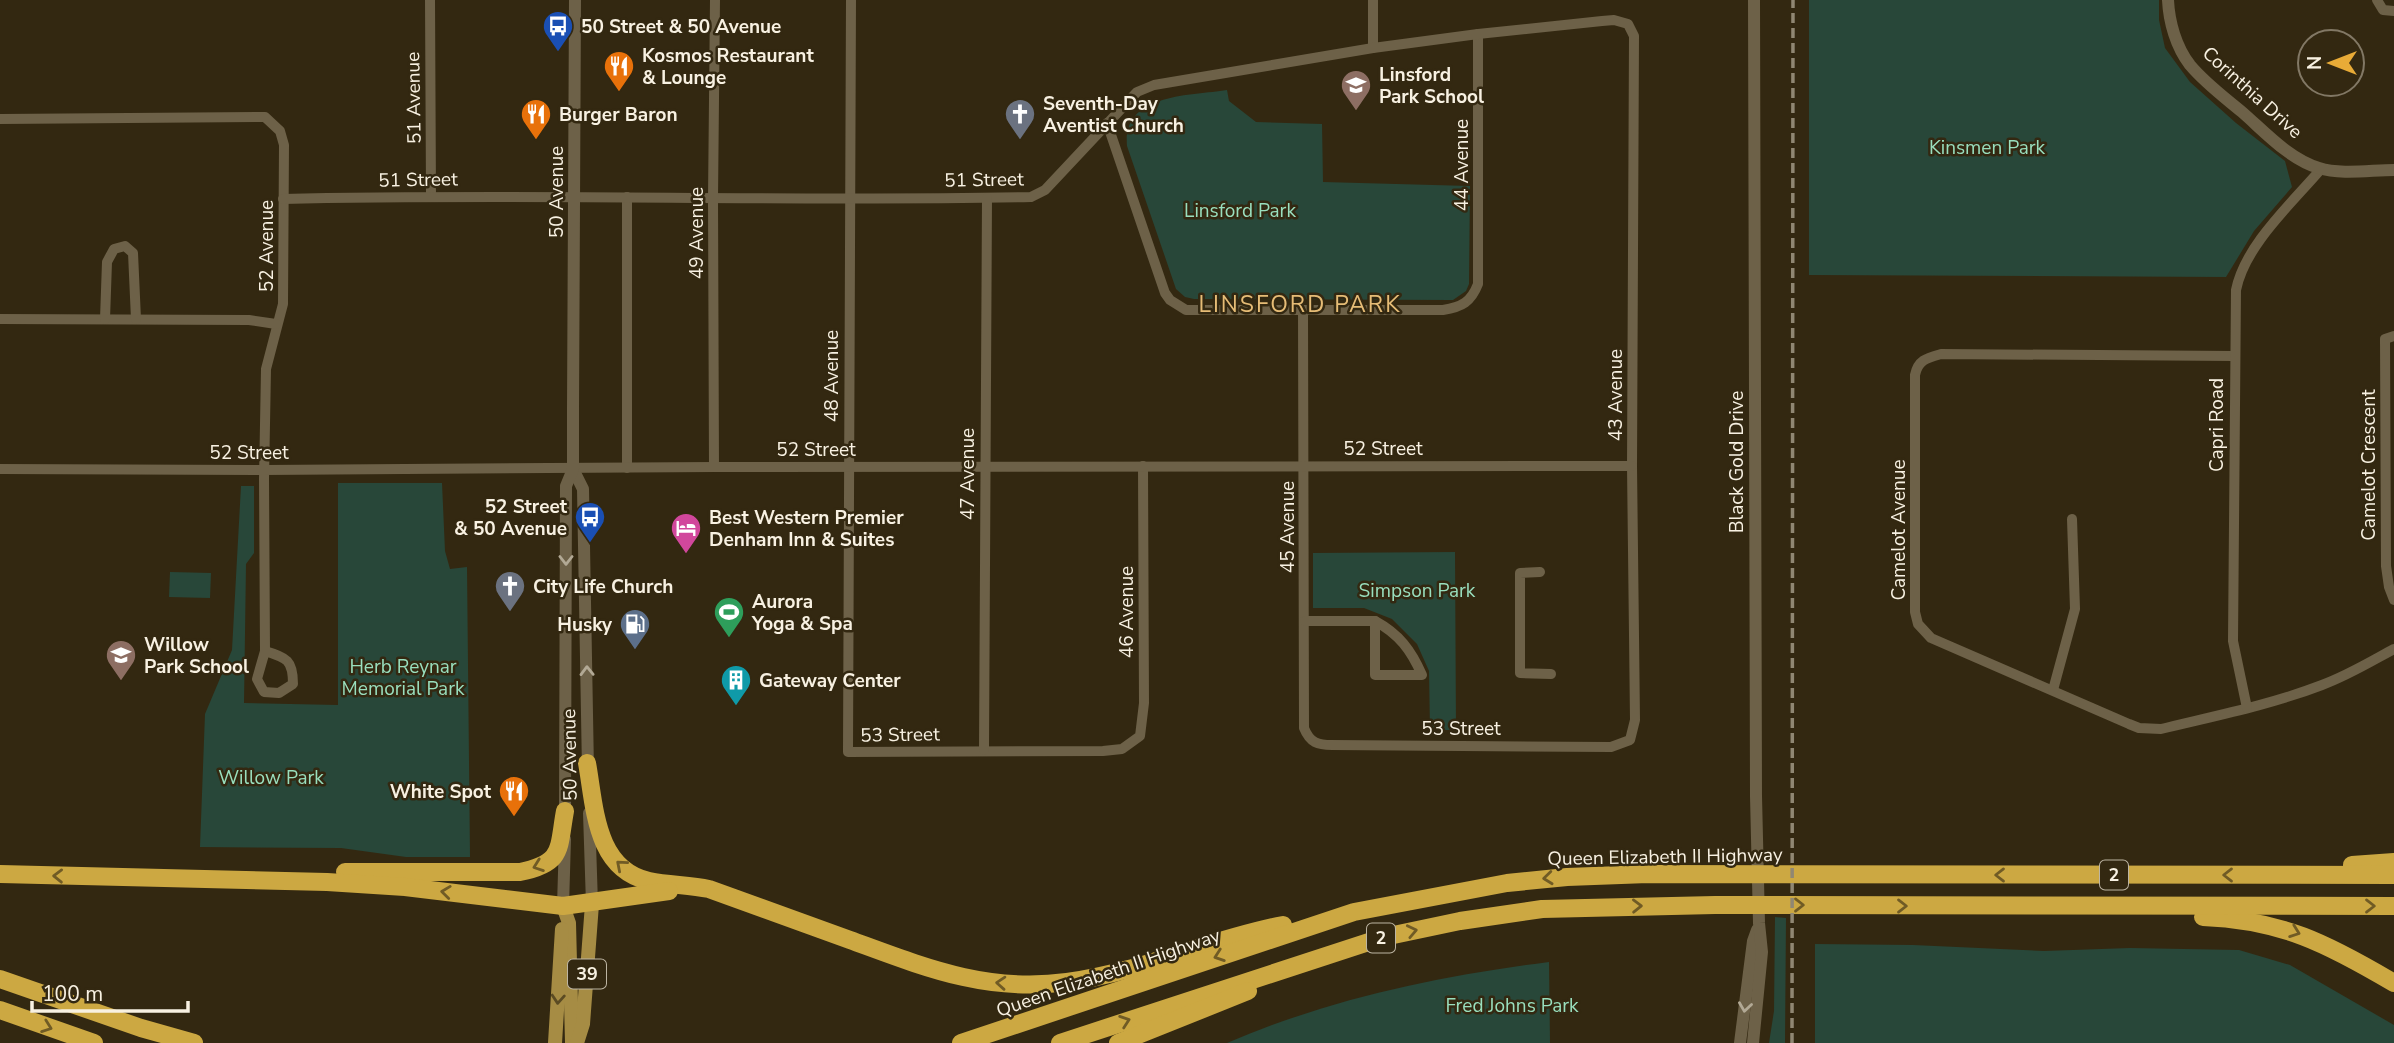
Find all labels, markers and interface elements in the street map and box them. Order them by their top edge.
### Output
bus stop icon: 50 Street & 50 Avenue [541,9,575,53]
place label: 50 Street & 50 Avenue [581,14,781,40]
north arrow [2296,28,2366,98]
street label: Corinthia Drive [2197,41,2308,145]
place label: Kosmos Restaurant & Lounge [642,43,814,91]
restaurant icon: Kosmos Restaurant & Lounge [602,49,636,93]
street label: 51 Avenue [400,52,428,144]
text: N [2302,56,2328,70]
place label: Linsford Park School [1379,62,1484,110]
school or university icon: Linsford Park School [1339,68,1373,112]
place label: Seventh-Day Aventist Church [1043,91,1184,139]
restaurant icon: Burger Baron [519,97,553,141]
church icon: Seventh-Day Aventist Church [1003,97,1037,141]
place label: Burger Baron [559,102,678,128]
street label: 44 Avenue [1449,119,1475,211]
park label: Kinsmen Park [1929,135,2046,161]
street label: 50 Avenue [544,146,570,238]
street label: 51 Street [378,166,458,194]
street label: 51 Street [944,166,1024,194]
street label: 49 Avenue [684,187,710,279]
park label: Linsford Park [1184,198,1296,224]
street label: 52 Avenue [254,200,280,292]
district label: LINSFORD PARK [1198,289,1402,320]
street label: 48 Avenue [819,330,845,422]
street label: 43 Avenue [1603,349,1629,441]
street label: Capri Road [2204,378,2230,472]
street label: Camelot Crescent [2356,389,2382,541]
street label: Black Gold Drive [1724,391,1750,533]
street label: 47 Avenue [955,428,981,520]
street label: 52 Street [1343,436,1423,462]
street label: 52 Street [776,437,856,463]
street label: 52 Street [209,440,289,466]
street label: Camelot Avenue [1886,459,1912,601]
street label: 45 Avenue [1275,481,1301,573]
place label: 52 Street & 50 Avenue [454,494,568,542]
bus stop icon: 52 Street & 50 Avenue [573,500,607,544]
place label: Best Western Premier Denham Inn & Suites [709,505,904,553]
hotel icon: Best Western Premier Denham Inn & Suites [669,511,703,555]
one-way arrow [558,556,574,566]
street label: 46 Avenue [1114,566,1140,658]
church icon: City Life Church [493,569,527,613]
place label: City Life Church [533,574,673,600]
park label: Simpson Park [1359,578,1476,604]
place label: Aurora Yoga & Spa [751,589,853,637]
sports icon: Aurora Yoga & Spa [712,595,746,639]
fuel station icon: Husky [618,607,652,651]
place label: Husky [557,612,613,638]
place label: Willow Park School [144,632,249,680]
school or university icon: Willow Park School [104,638,138,682]
park label: Herb Reynar Memorial Park [342,654,465,702]
building icon: Gateway Center [719,663,753,707]
one-way arrow [579,665,594,676]
place label: Gateway Center [759,668,901,694]
street label: 50 Avenue [556,709,584,801]
street label: 53 Street [1421,716,1501,742]
street label: 53 Street [860,721,940,749]
park label: Willow Park [218,765,324,791]
restaurant icon: White Spot [497,774,531,818]
place label: White Spot [390,779,492,805]
street label: Queen Elizabeth II Highway [1547,842,1783,872]
one-way arrow [532,858,544,872]
road number: 2 [2100,860,2128,890]
one-way arrow [616,861,629,873]
one-way arrow [1995,867,2005,883]
one-way arrow [2222,867,2233,883]
one-way arrow [52,868,63,883]
one-way arrow [1542,871,1554,886]
one-way arrow [440,884,452,899]
one-way arrow [1794,897,1805,913]
one-way arrow [1633,898,1643,914]
one-way arrow [1897,898,1908,914]
one-way arrow [2366,898,2376,914]
street label: Queen Elizabeth II Highway [993,922,1224,1024]
road number: 2 [1367,923,1395,953]
one-way arrow [1406,924,1418,939]
one-way arrow [2288,924,2300,938]
one-way arrow [1214,948,1226,962]
road number: 39 [568,959,606,988]
scale bar [32,970,187,1014]
one-way arrow [995,975,1006,990]
text: 100 m [42,980,103,1008]
park label: Fred Johns Park [1445,993,1579,1019]
one-way arrow [550,994,565,1005]
one-way arrow [1738,1001,1753,1013]
one-way arrow [1118,1015,1130,1029]
one-way arrow [40,1019,53,1033]

